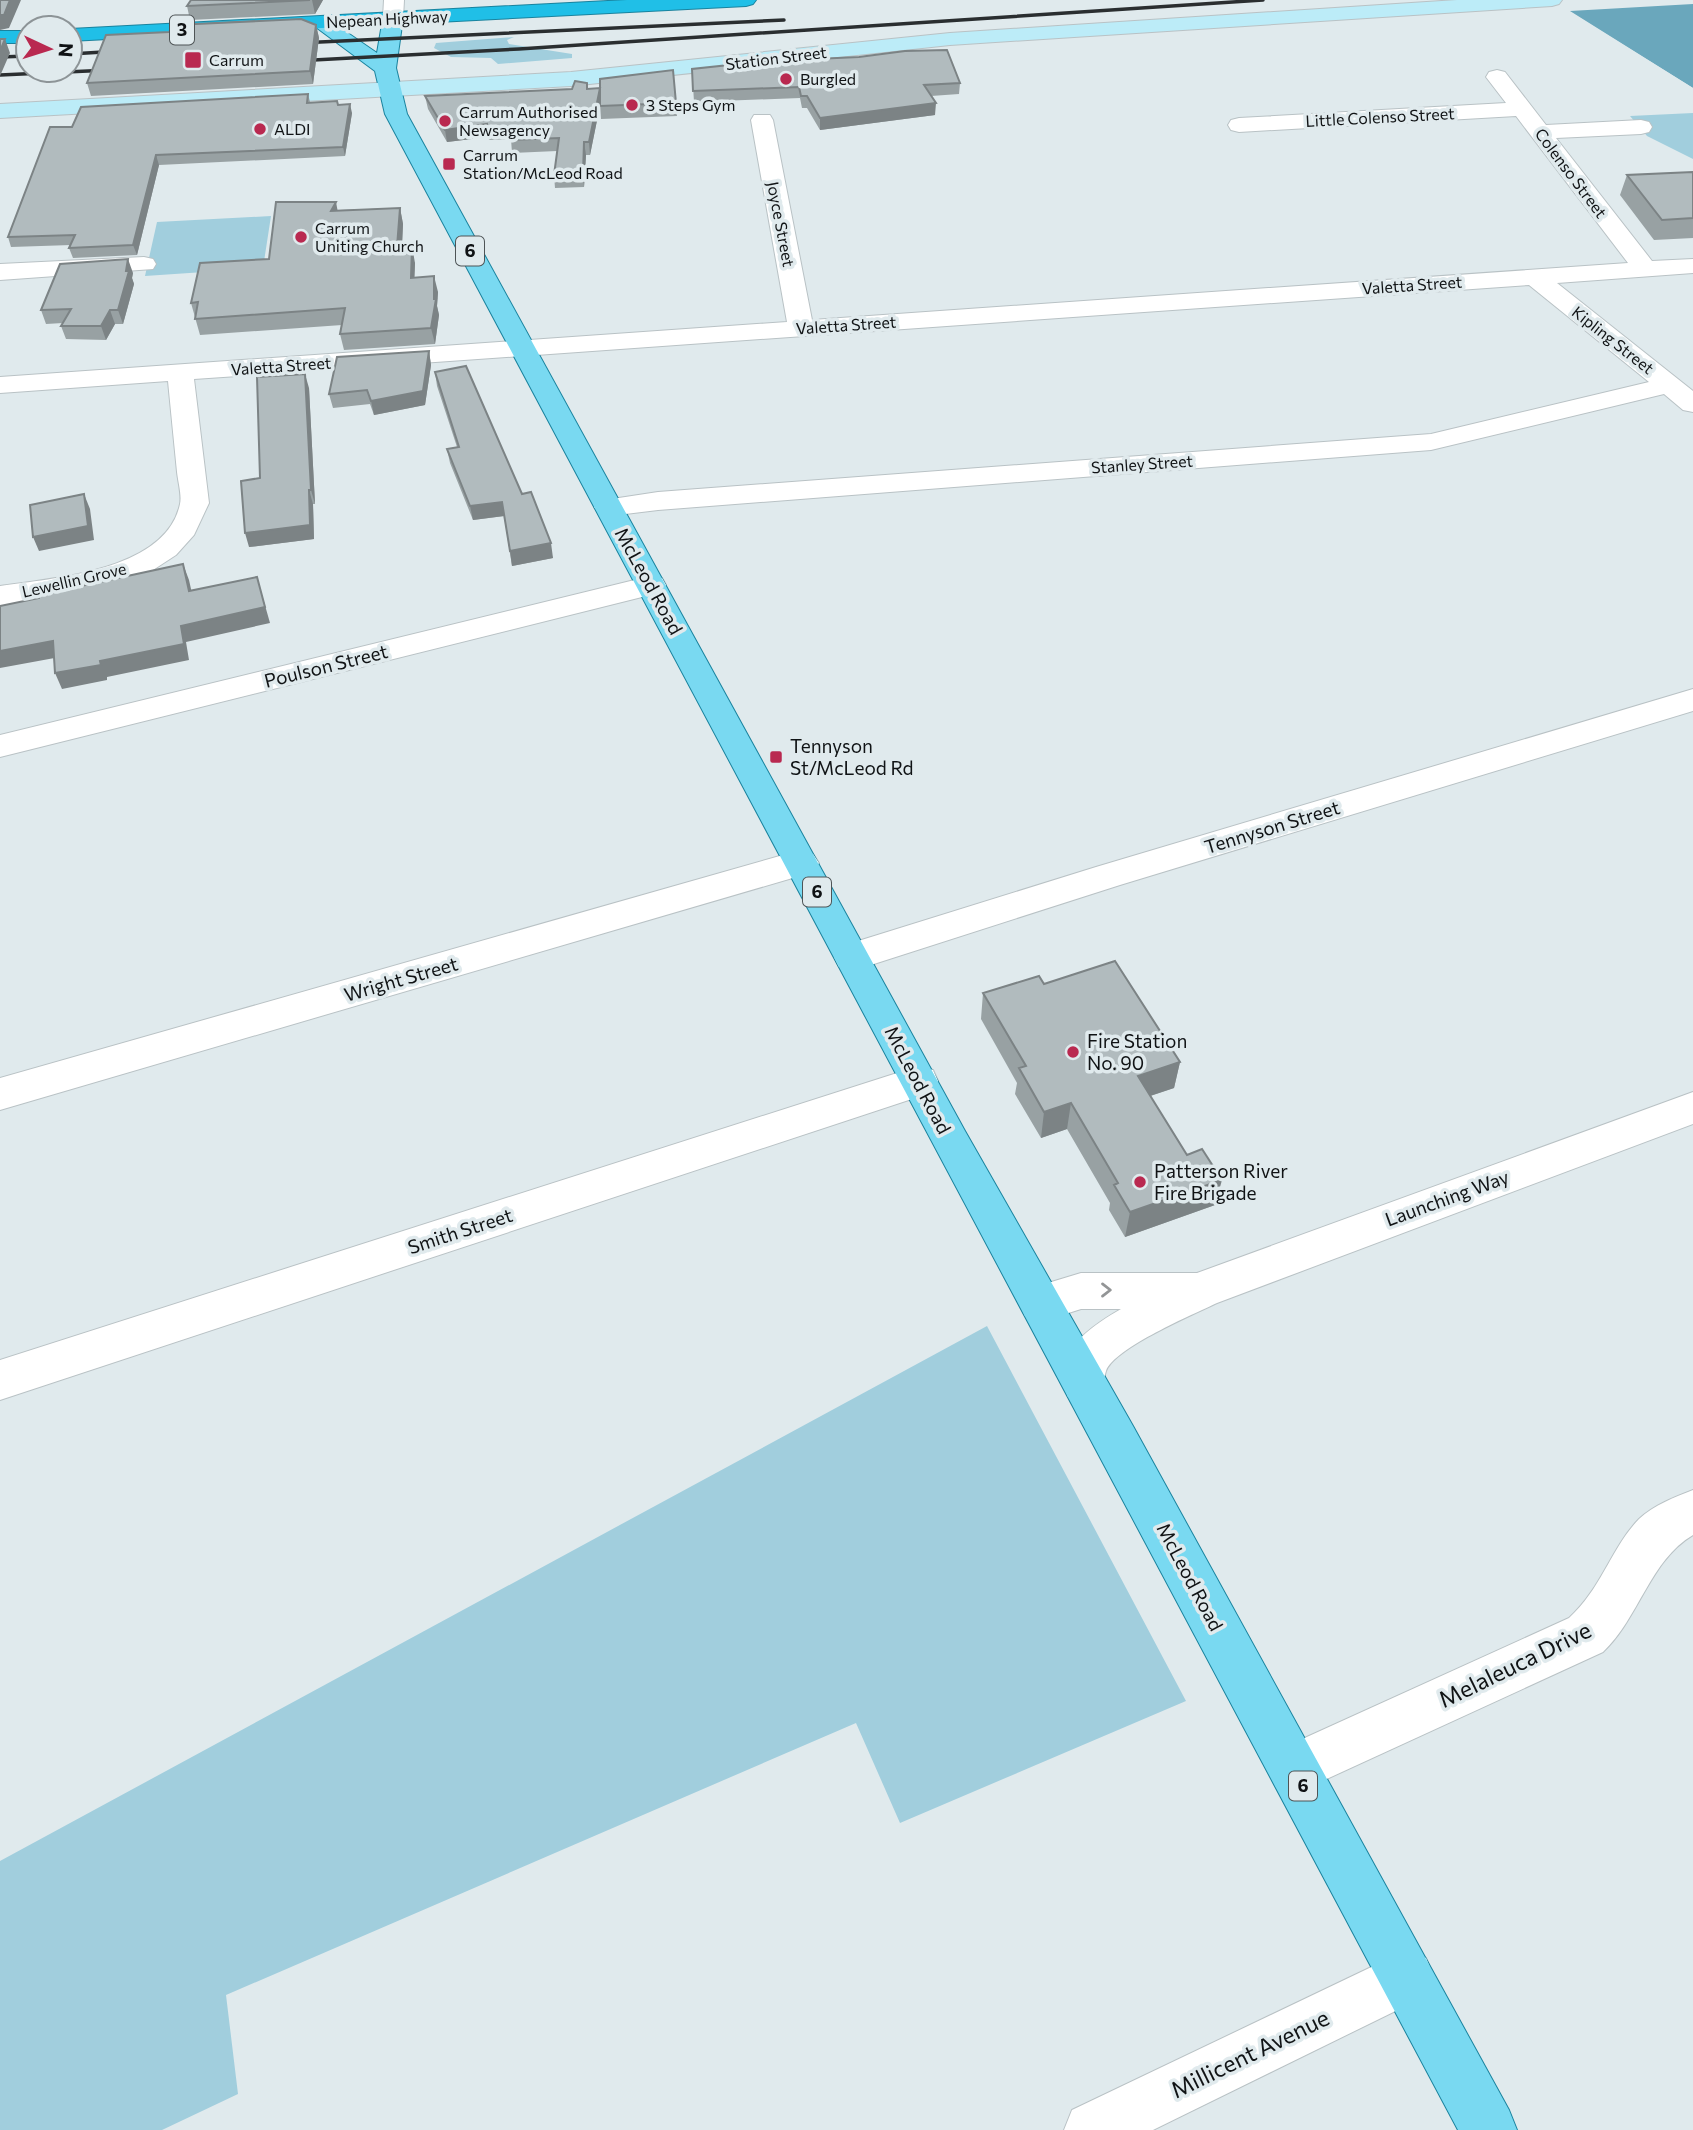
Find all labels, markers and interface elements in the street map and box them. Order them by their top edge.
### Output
street label: Nepean Highway [326,6,448,31]
north arrow [14,14,84,84]
road number: 3 [170,15,194,44]
text: N [54,42,78,58]
street label: Station Street [724,42,828,73]
marker: Carrum [183,50,203,70]
place label: Carrum [209,50,264,69]
place label: Burgled [800,69,856,88]
marker: Burgled [778,71,794,87]
place label: 3 Steps Gym [646,95,736,114]
marker: 3 Steps Gym [624,97,640,113]
place label: Carrum Authorised Newsagency [459,102,598,139]
street label: Little Colenso Street [1305,103,1455,130]
marker: Carrum Authorised Newsagency [437,113,453,129]
place label: ALDI [274,119,310,138]
marker: ALDI [252,121,268,137]
street label: Colenso Street [1532,124,1612,222]
place label: Carrum Station/McLeod Road [463,145,623,182]
marker: Carrum Station/McLeod Road [441,156,457,172]
street label: Joyce Street [764,180,799,269]
place label: Carrum Uniting Church [315,218,424,255]
marker: Carrum Uniting Church [293,229,309,245]
road number: 6 [456,236,484,265]
street label: Valetta Street [1361,271,1463,297]
street label: Kipling Street [1569,302,1658,378]
street label: Valetta Street [795,311,897,337]
street label: Valetta Street [230,352,332,378]
street label: Stanley Street [1090,450,1194,477]
street label: McLeod Road [611,523,688,638]
street label: Lewellin Grove [20,558,128,601]
street label: Poulson Street [262,639,390,692]
place label: Tennyson St/McLeod Rd [790,734,914,779]
marker: Tennyson St/McLeod Rd [768,749,784,765]
street label: Tennyson Street [1201,795,1342,858]
road number: 6 [803,878,831,906]
street label: Wright Street [341,951,461,1006]
street label: McLeod Road [880,1022,956,1138]
place label: Fire Station No. 90 [1087,1029,1187,1074]
marker: Fire Station No. 90 [1065,1044,1081,1060]
place label: Patterson River Fire Brigade [1154,1159,1288,1204]
street label: Launching Way [1382,1164,1512,1231]
marker: Patterson River Fire Brigade [1132,1174,1148,1190]
street label: Smith Street [405,1203,515,1258]
one-way arrow [1101,1282,1112,1298]
street label: McLeod Road [1152,1519,1228,1635]
street label: Melaleuca Drive [1434,1615,1595,1713]
road number: 6 [1289,1772,1317,1800]
street label: Millicent Avenue [1166,2003,1333,2104]

